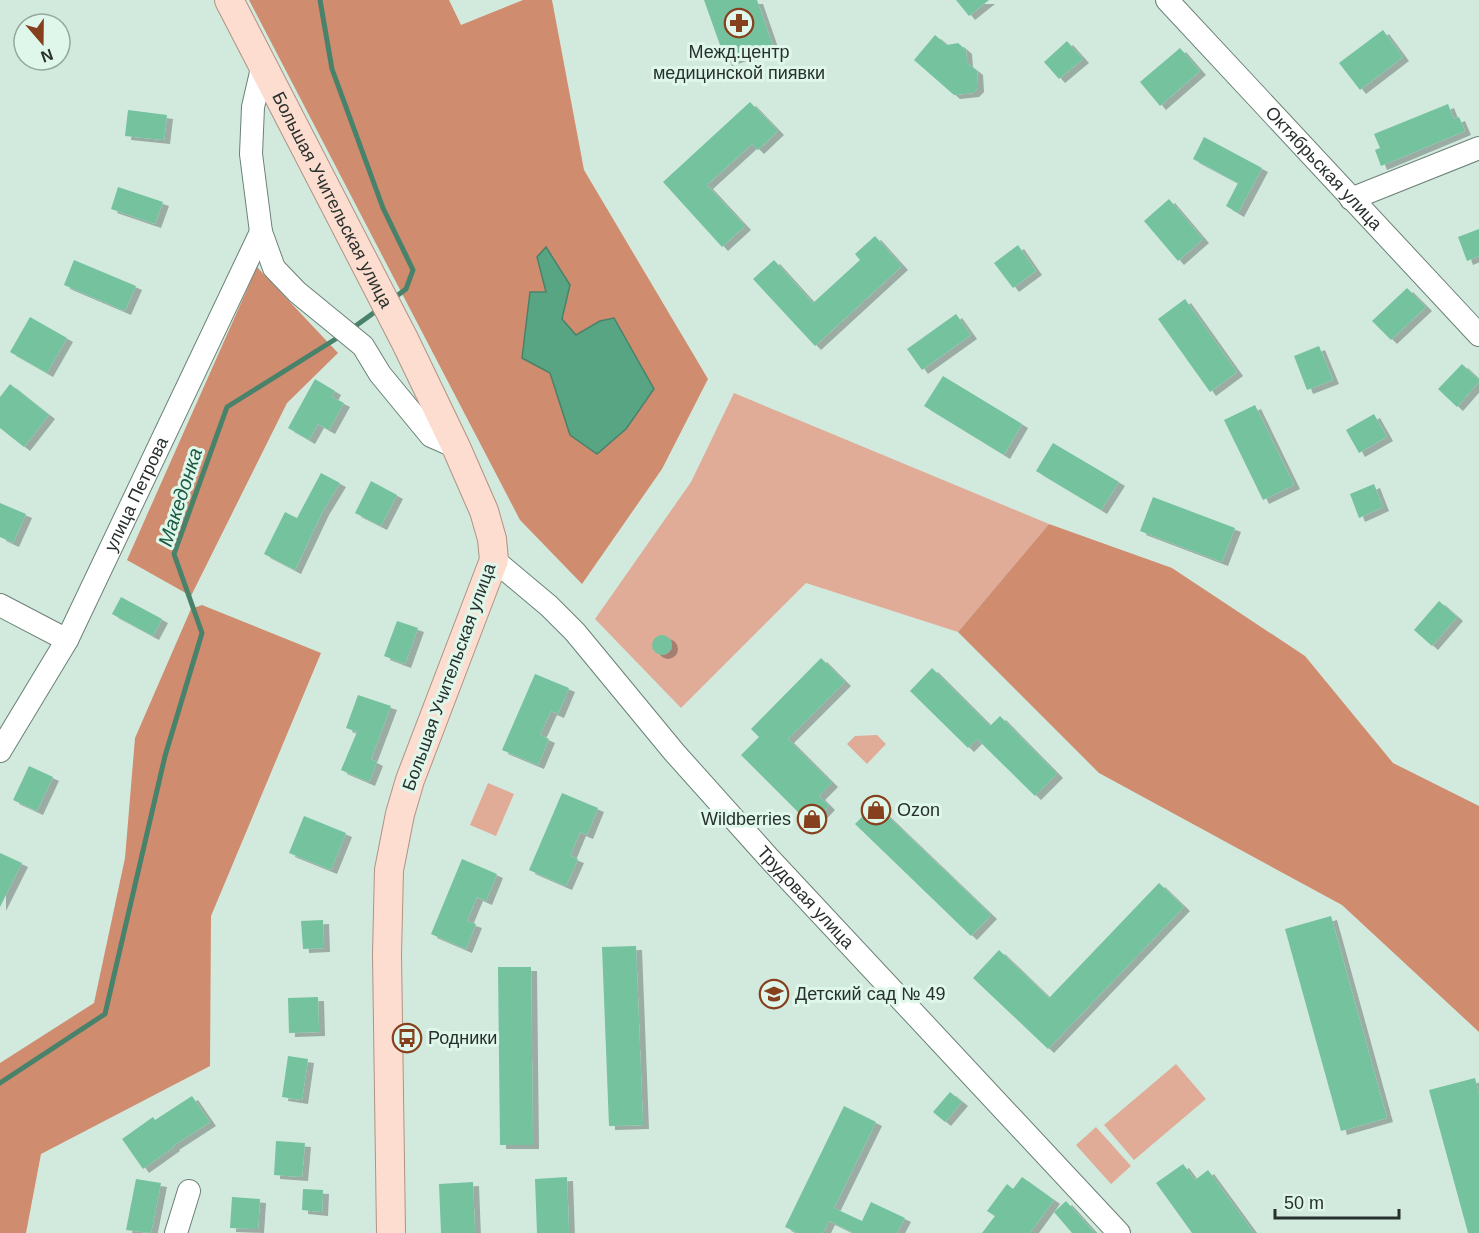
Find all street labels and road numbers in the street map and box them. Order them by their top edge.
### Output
street label: Большая Учительская улица [268,89,397,312]
street label: Октябрьская улица [1261,102,1387,235]
street label: улица Петрова [101,433,172,555]
street label: Большая Учительская улица [399,560,500,793]
street label: Трудовая улица [753,842,859,953]

